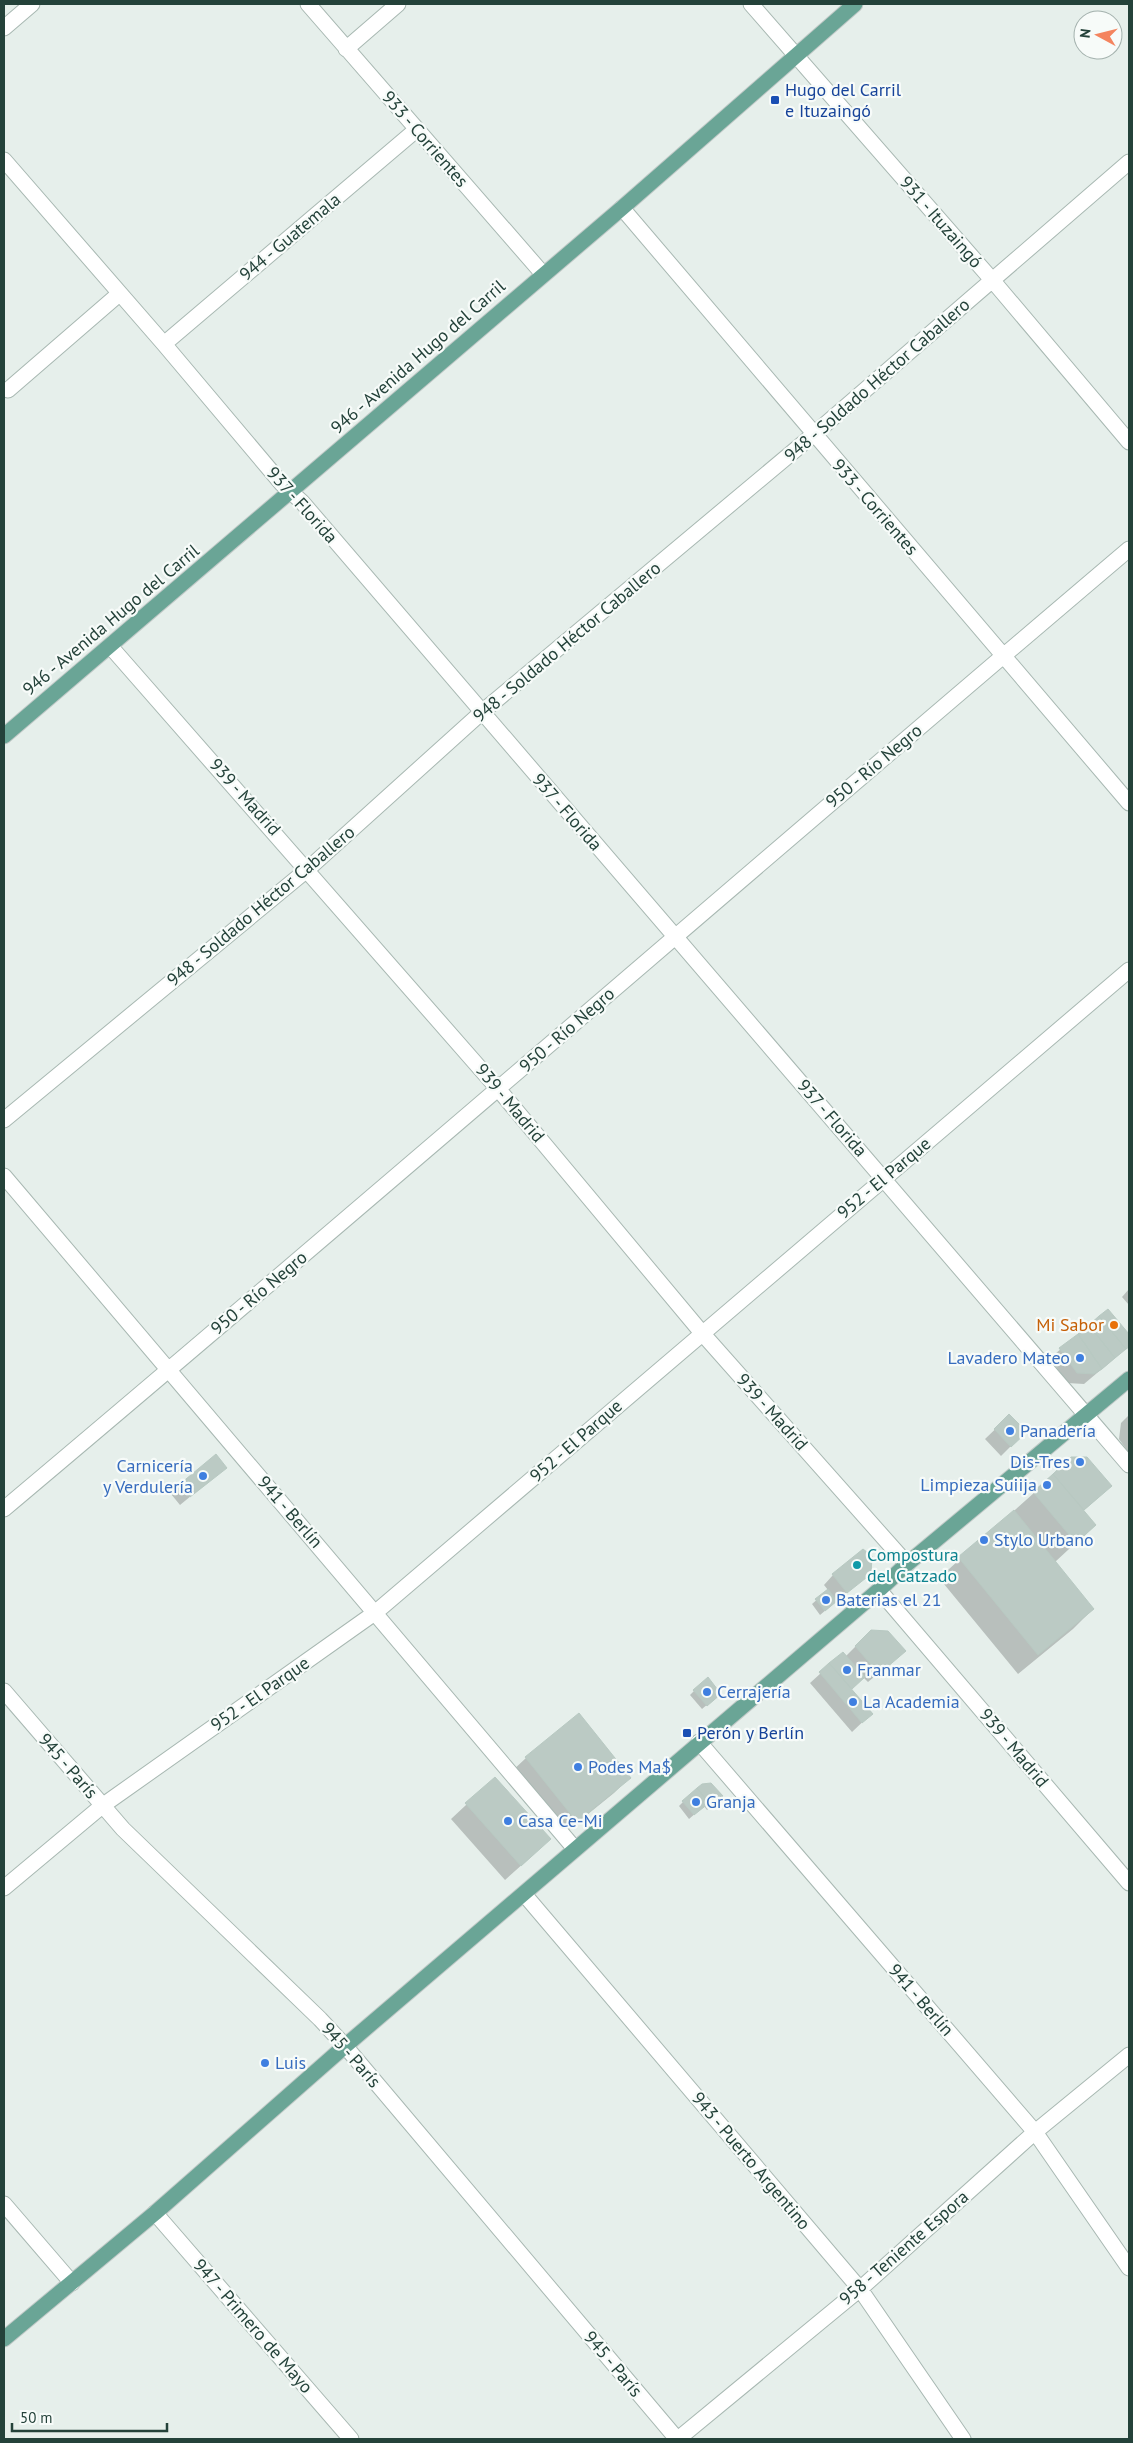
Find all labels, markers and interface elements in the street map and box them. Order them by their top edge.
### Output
north arrow [1073,10,1123,60]
text: N [1076,28,1095,39]
place label: Hugo del Carril e Ituzaingó [785,78,902,122]
street label: 933 - Corrientes [377,86,474,192]
marker: Hugo del Carril e Ituzaingó [769,94,781,106]
street label: 931 - Ituzaingó [895,171,988,272]
street label: 944 - Guatemala [234,188,345,286]
street label: 946 - Avenida Hugo del Carril [326,274,510,439]
street label: 948 - Soldado Héctor Caballero [779,293,974,467]
street label: 933 - Corrientes [827,454,924,560]
street label: 937 - Florida [262,462,343,548]
street label: 946 - Avenida Hugo del Carril [18,538,204,700]
street label: 948 - Soldado Héctor Caballero [468,556,665,727]
street label: 950 - Río Negro [821,719,927,813]
street label: 939 - Madrid [205,753,286,840]
street label: 937 - Florida [527,768,607,855]
street label: 948 - Soldado Héctor Caballero [162,820,359,991]
street label: 950 - Río Negro [514,982,619,1077]
street label: 939 - Madrid [471,1058,550,1147]
street label: 937 - Florida [792,1074,872,1161]
street label: 952 - El Parque [832,1132,935,1223]
street label: 950 - Río Negro [206,1246,312,1340]
place label: Mi Sabor [1036,1313,1104,1336]
marker: Mi Sabor [1108,1319,1120,1331]
place label: Lavadero Mateo [947,1346,1070,1369]
marker: Lavadero Mateo [1074,1352,1086,1364]
street label: 939 - Madrid [732,1368,813,1455]
street label: 952 - El Parque [525,1394,627,1487]
place label: Panadería [1020,1419,1096,1442]
marker: Panadería [1004,1425,1016,1437]
place label: Dis-Tres [1010,1450,1070,1473]
place label: Carnicería y Verdulería [103,1454,193,1498]
marker: Dis-Tres [1074,1456,1086,1468]
marker: Carnicería y Verdulería [197,1470,209,1482]
street label: 941 - Berlín [253,1471,328,1553]
place label: Limpieza Suiija [920,1473,1037,1496]
marker: Limpieza Suiija [1041,1479,1053,1491]
place label: Stylo Urbano [994,1528,1094,1551]
marker: Stylo Urbano [978,1534,990,1546]
place label: Compostura del Catzado [867,1543,959,1587]
marker: Compostura del Catzado [851,1559,863,1571]
place label: Baterias el 21 [836,1588,942,1611]
marker: Baterias el 21 [820,1594,832,1606]
street label: 952 - El Parque [206,1651,314,1736]
place label: Franmar [857,1658,921,1681]
marker: Franmar [841,1664,853,1676]
place label: Cerrajería [717,1680,791,1703]
marker: Cerrajería [701,1686,713,1698]
place label: La Academia [863,1690,960,1713]
marker: La Academia [847,1696,859,1708]
street label: 939 - Madrid [975,1703,1054,1792]
place label: Perón y Berlín [697,1721,804,1744]
marker: Perón y Berlín [681,1727,693,1739]
street label: 945 - París [34,1728,103,1803]
place label: Podes Ma$ [588,1755,671,1778]
marker: Podes Ma$ [572,1761,584,1773]
place label: Granja [706,1790,756,1813]
marker: Granja [690,1796,702,1808]
place label: Casa Ce-Mi [518,1809,603,1832]
marker: Casa Ce-Mi [502,1815,514,1827]
street label: 941 - Berlín [884,1959,959,2041]
street label: 945 - París [317,2017,386,2092]
place label: Luis [275,2051,306,2074]
marker: Luis [259,2057,271,2069]
street label: 943 - Puerto Argentino [687,2087,816,2234]
street label: 958 - Teniente Espora [834,2185,973,2310]
street label: 947 - Primero de Mayo [189,2254,318,2398]
street label: 945 - París [579,2326,648,2402]
scale bar [12,2400,168,2432]
text: 50 m [20,2408,53,2427]

